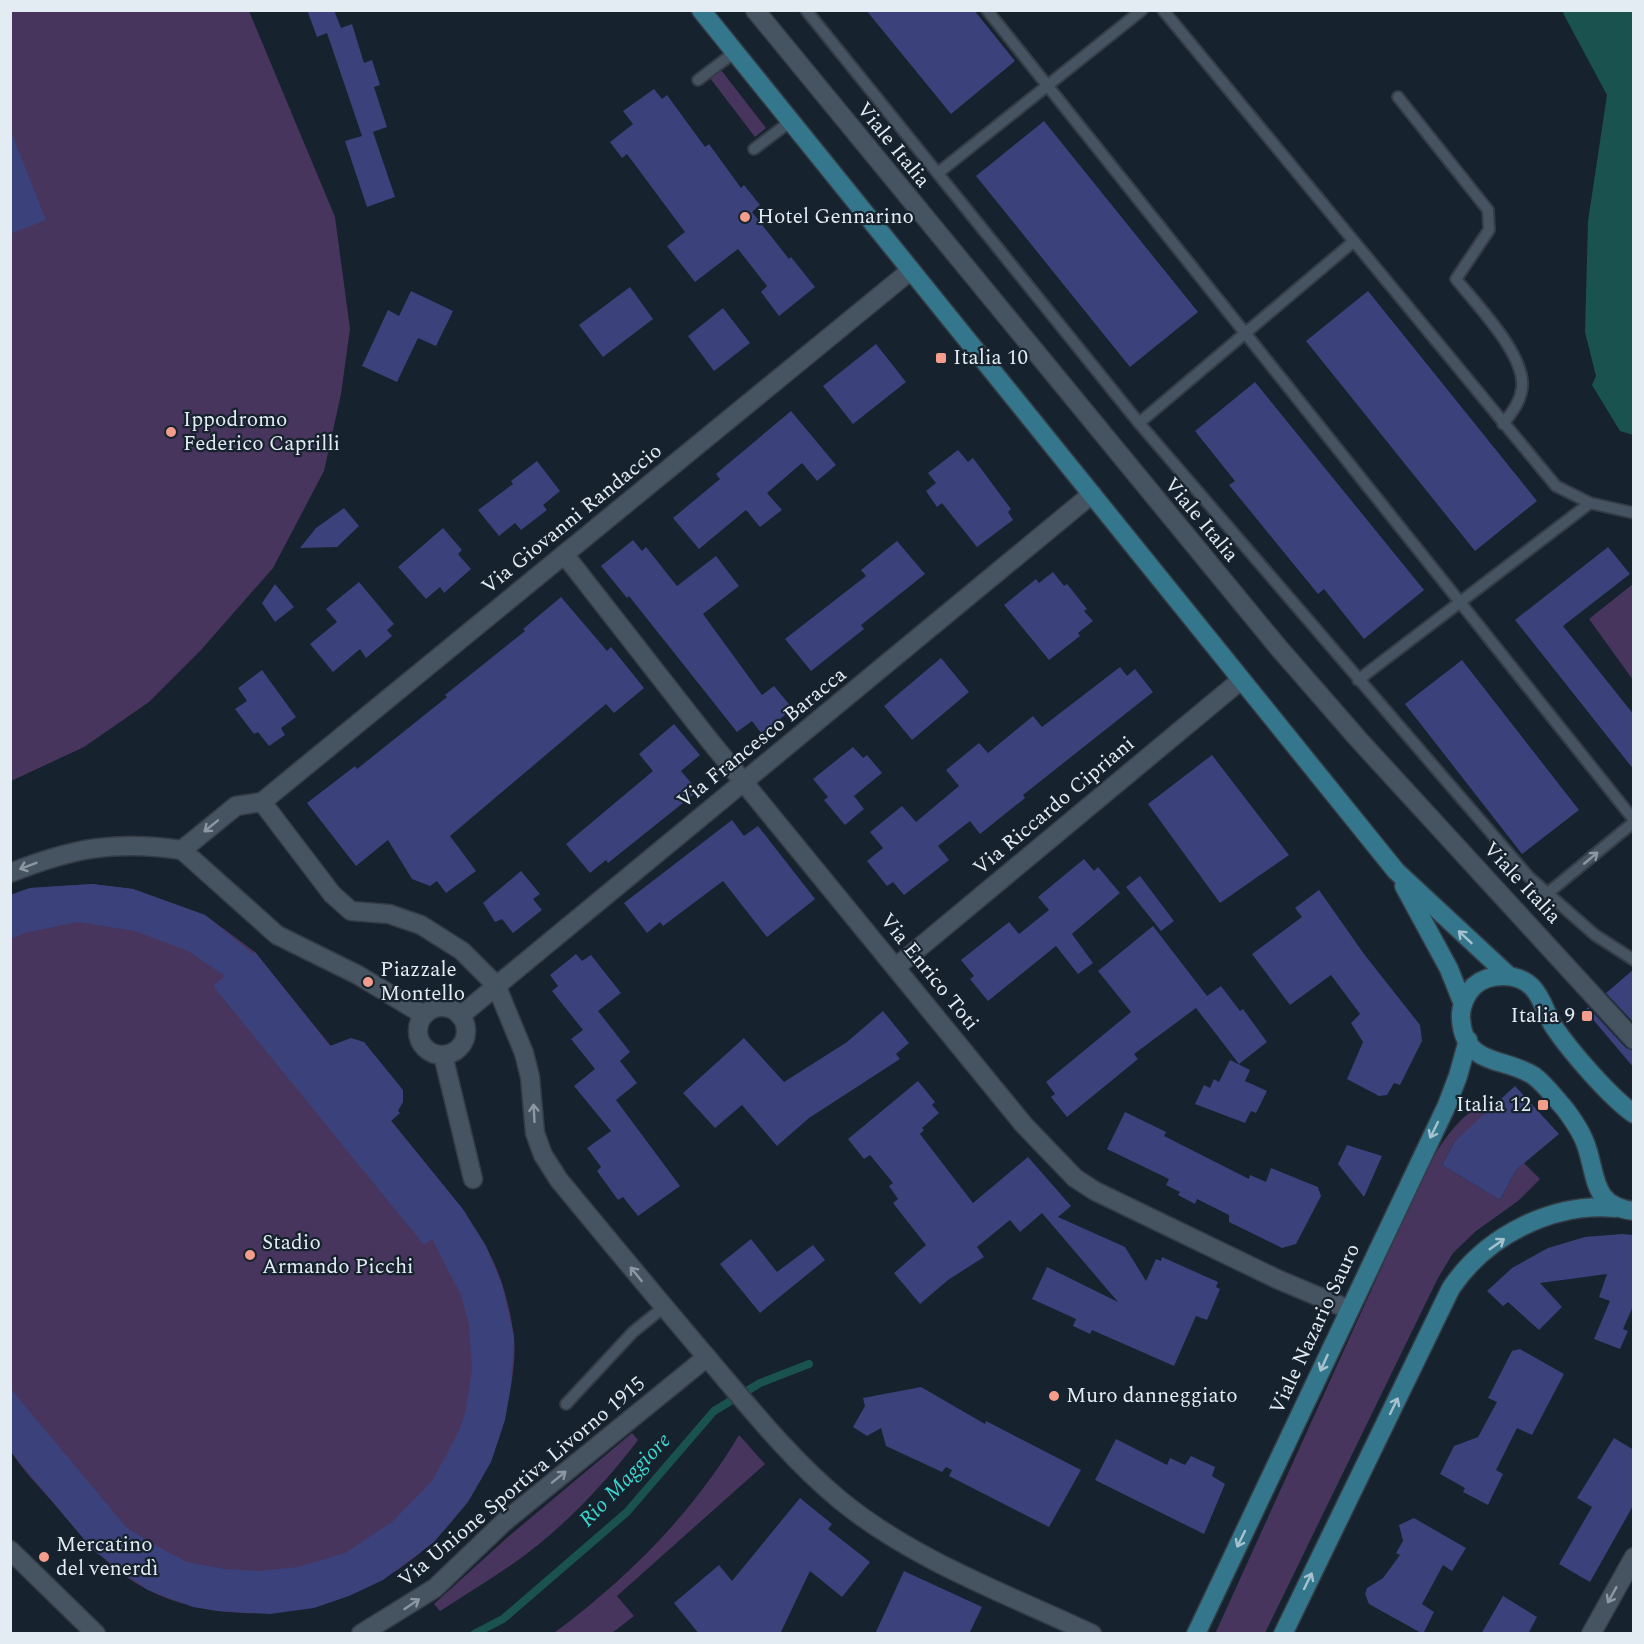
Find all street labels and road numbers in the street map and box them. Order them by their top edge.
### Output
street label: Viale Italia [848,95,938,196]
street label: Via Giovanni Randaccio [475,436,669,602]
street label: Viale Italia [1156,470,1247,570]
street label: Via Francesco Baracca [670,659,854,817]
street label: Via Riccardo Cipriani [966,729,1142,883]
street label: Viale Italia [1475,835,1569,932]
street label: Via Enrico Toti [871,906,987,1038]
street label: Viale Nazario Sauro [1261,1238,1369,1420]
street label: Via Unione Sportiva Livorno 1915 [391,1369,653,1595]

